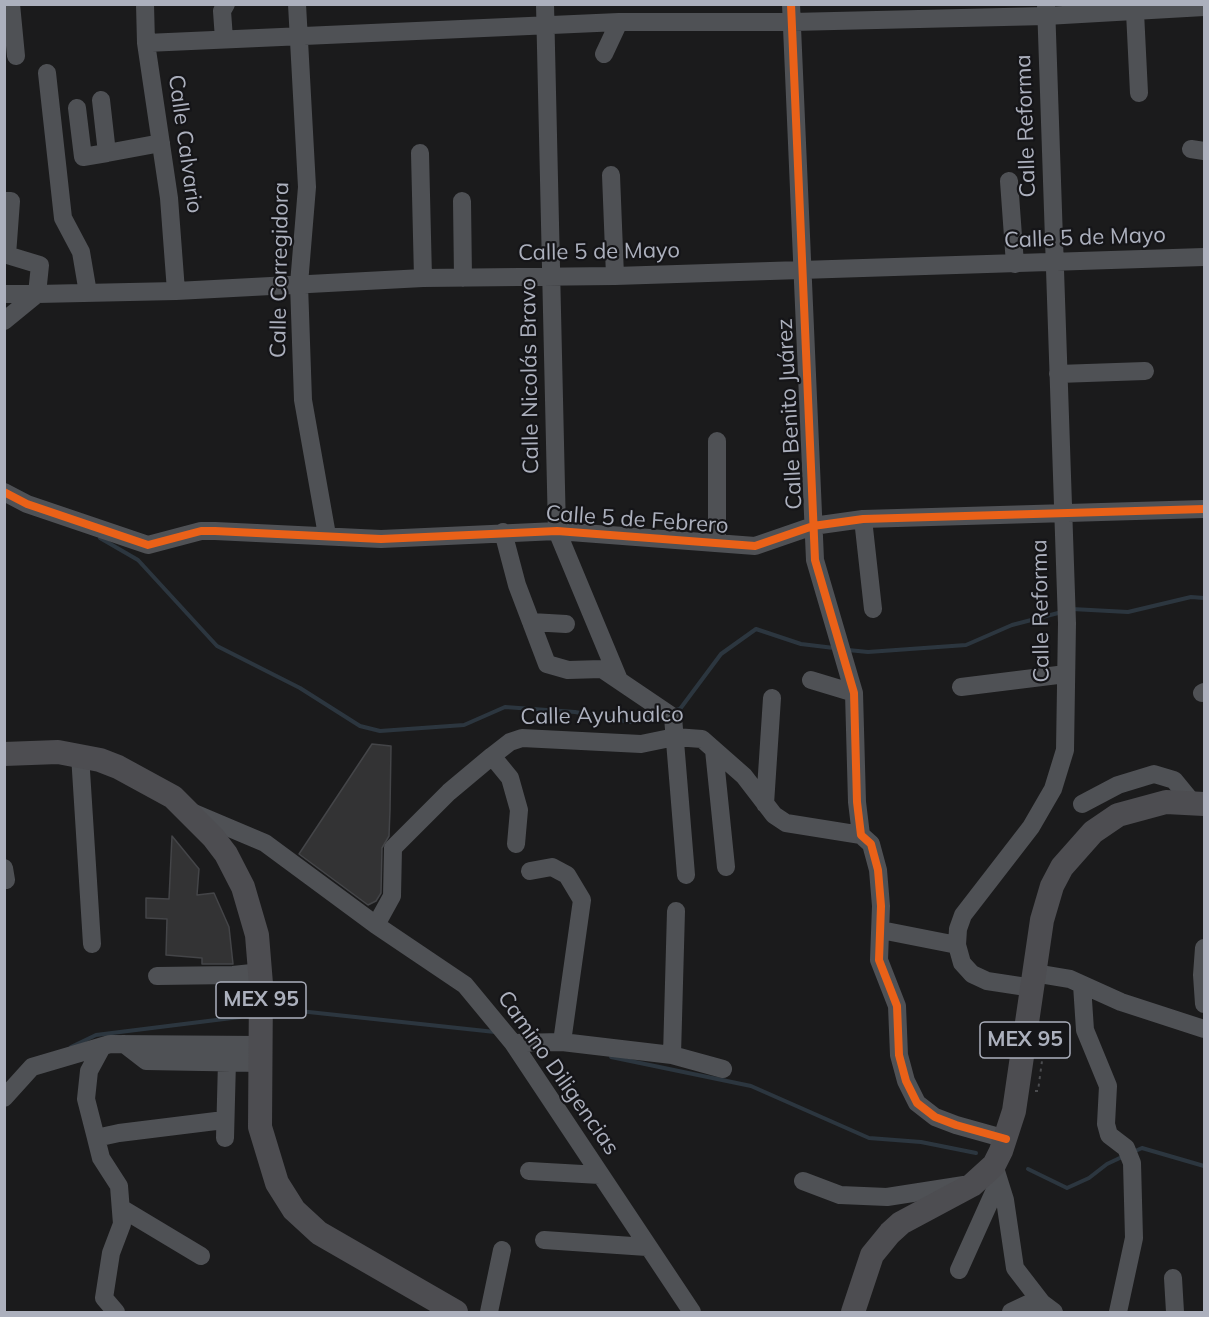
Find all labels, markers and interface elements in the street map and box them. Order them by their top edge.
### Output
street label: Calle Reforma [1010,54,1042,198]
street label: Calle Calvario [162,73,208,215]
street label: Calle Corregidora [265,182,295,358]
street label: Calle 5 de Mayo [1004,222,1166,254]
street label: Calle 5 de Mayo [518,237,680,267]
street label: Calle Nicolás Bravo [515,278,545,474]
street label: Calle Benito Juárez [772,318,808,510]
street label: Calle 5 de Febrero [545,500,729,540]
street label: Calle Reforma [1027,539,1055,683]
street label: Calle Ayuhualco [520,701,684,731]
road number: MEX 95 [216,982,306,1018]
street label: Camino Diligencias [492,986,624,1160]
road number: MEX 95 [980,1022,1070,1058]

